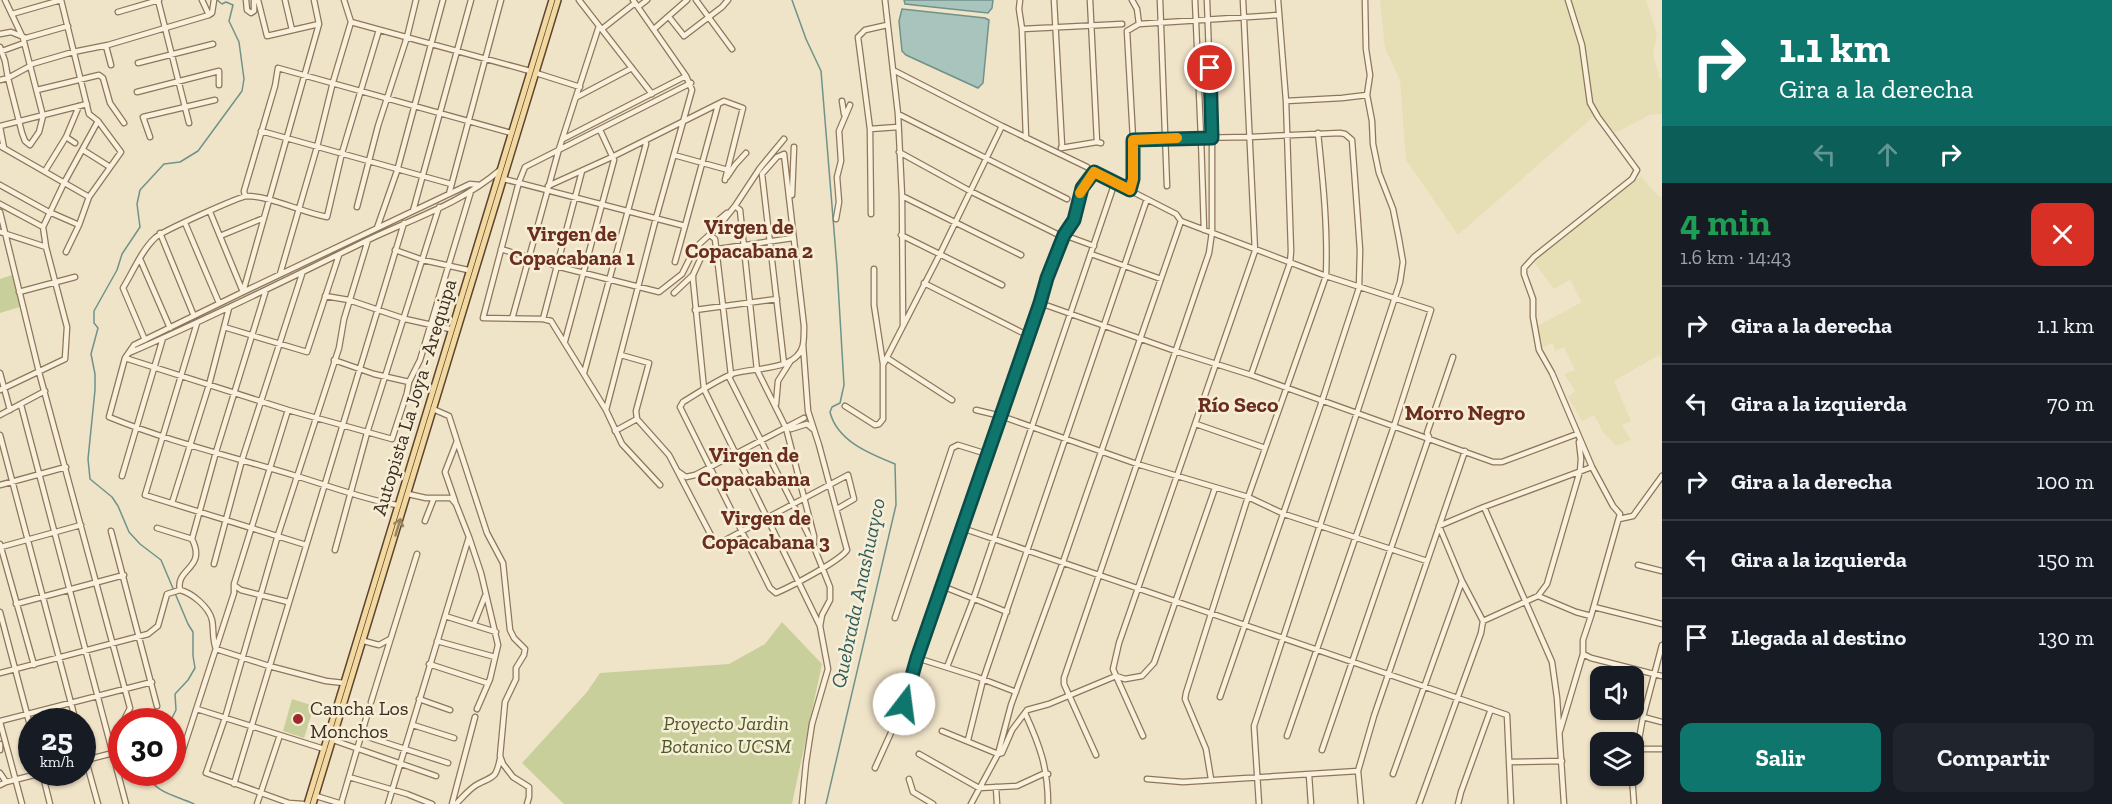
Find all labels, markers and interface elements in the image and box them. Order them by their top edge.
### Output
text: 1.1 km [1779,22,1890,73]
icon: right [1680,24,1758,102]
pin [1184,42,1235,93]
icon: arrive [1193,51,1226,84]
text: Gira a la derecha [1779,73,1973,105]
icon: left [1808,138,1841,171]
icon: ahead [1871,138,1904,171]
icon: right [1934,138,1967,171]
text: 4 min [1680,201,1771,244]
button: close [2031,203,2094,266]
district label: Virgen de Copacabana 2 [685,214,813,263]
district label: Virgen de Copacabana 1 [509,221,635,270]
text: 1.6 km · 14:43 [1680,245,1791,269]
street label: Autopista La Joya - Arequipa [367,276,462,518]
icon: right [1680,309,1713,342]
text: Gira a la derecha [1731,312,1892,339]
text: 1.1 km [2037,312,2094,339]
icon: left [1680,387,1713,420]
text: Gira a la izquierda [1731,390,1907,417]
text: 70 m [2047,390,2094,417]
district label: Río Seco [1198,391,1279,418]
district label: Morro Negro [1405,400,1525,425]
district label: Virgen de Copacabana [698,442,811,491]
icon: right [1680,465,1713,498]
text: Gira a la derecha [1731,468,1892,495]
text: 100 m [2036,468,2094,495]
water label: Quebrada Anashuayco [825,496,890,690]
district label: Virgen de Copacabana 3 [702,505,830,554]
one-way arrow [393,518,404,537]
icon: left [1680,543,1713,576]
text: Gira a la izquierda [1731,546,1907,573]
text: 150 m [2038,546,2094,573]
icon: arrive [1680,621,1713,654]
text: Llegada al destino [1731,624,1906,651]
text: 130 m [2038,624,2094,651]
map controls [1590,666,1644,786]
button: sound [1590,666,1644,720]
position arrow [872,672,936,736]
place label: Cancha Los Monchos [310,696,409,743]
speed limit sign: 30 [108,708,186,786]
park label: Proyecto Jardin Botanico UCSM [661,711,792,758]
marker: Cancha Los Monchos [291,712,305,726]
text: 25 [41,722,73,758]
button: Salir [1680,723,1881,792]
button: Compartir [1893,723,2094,792]
button: layers [1590,732,1644,786]
text: km/h [40,753,74,771]

